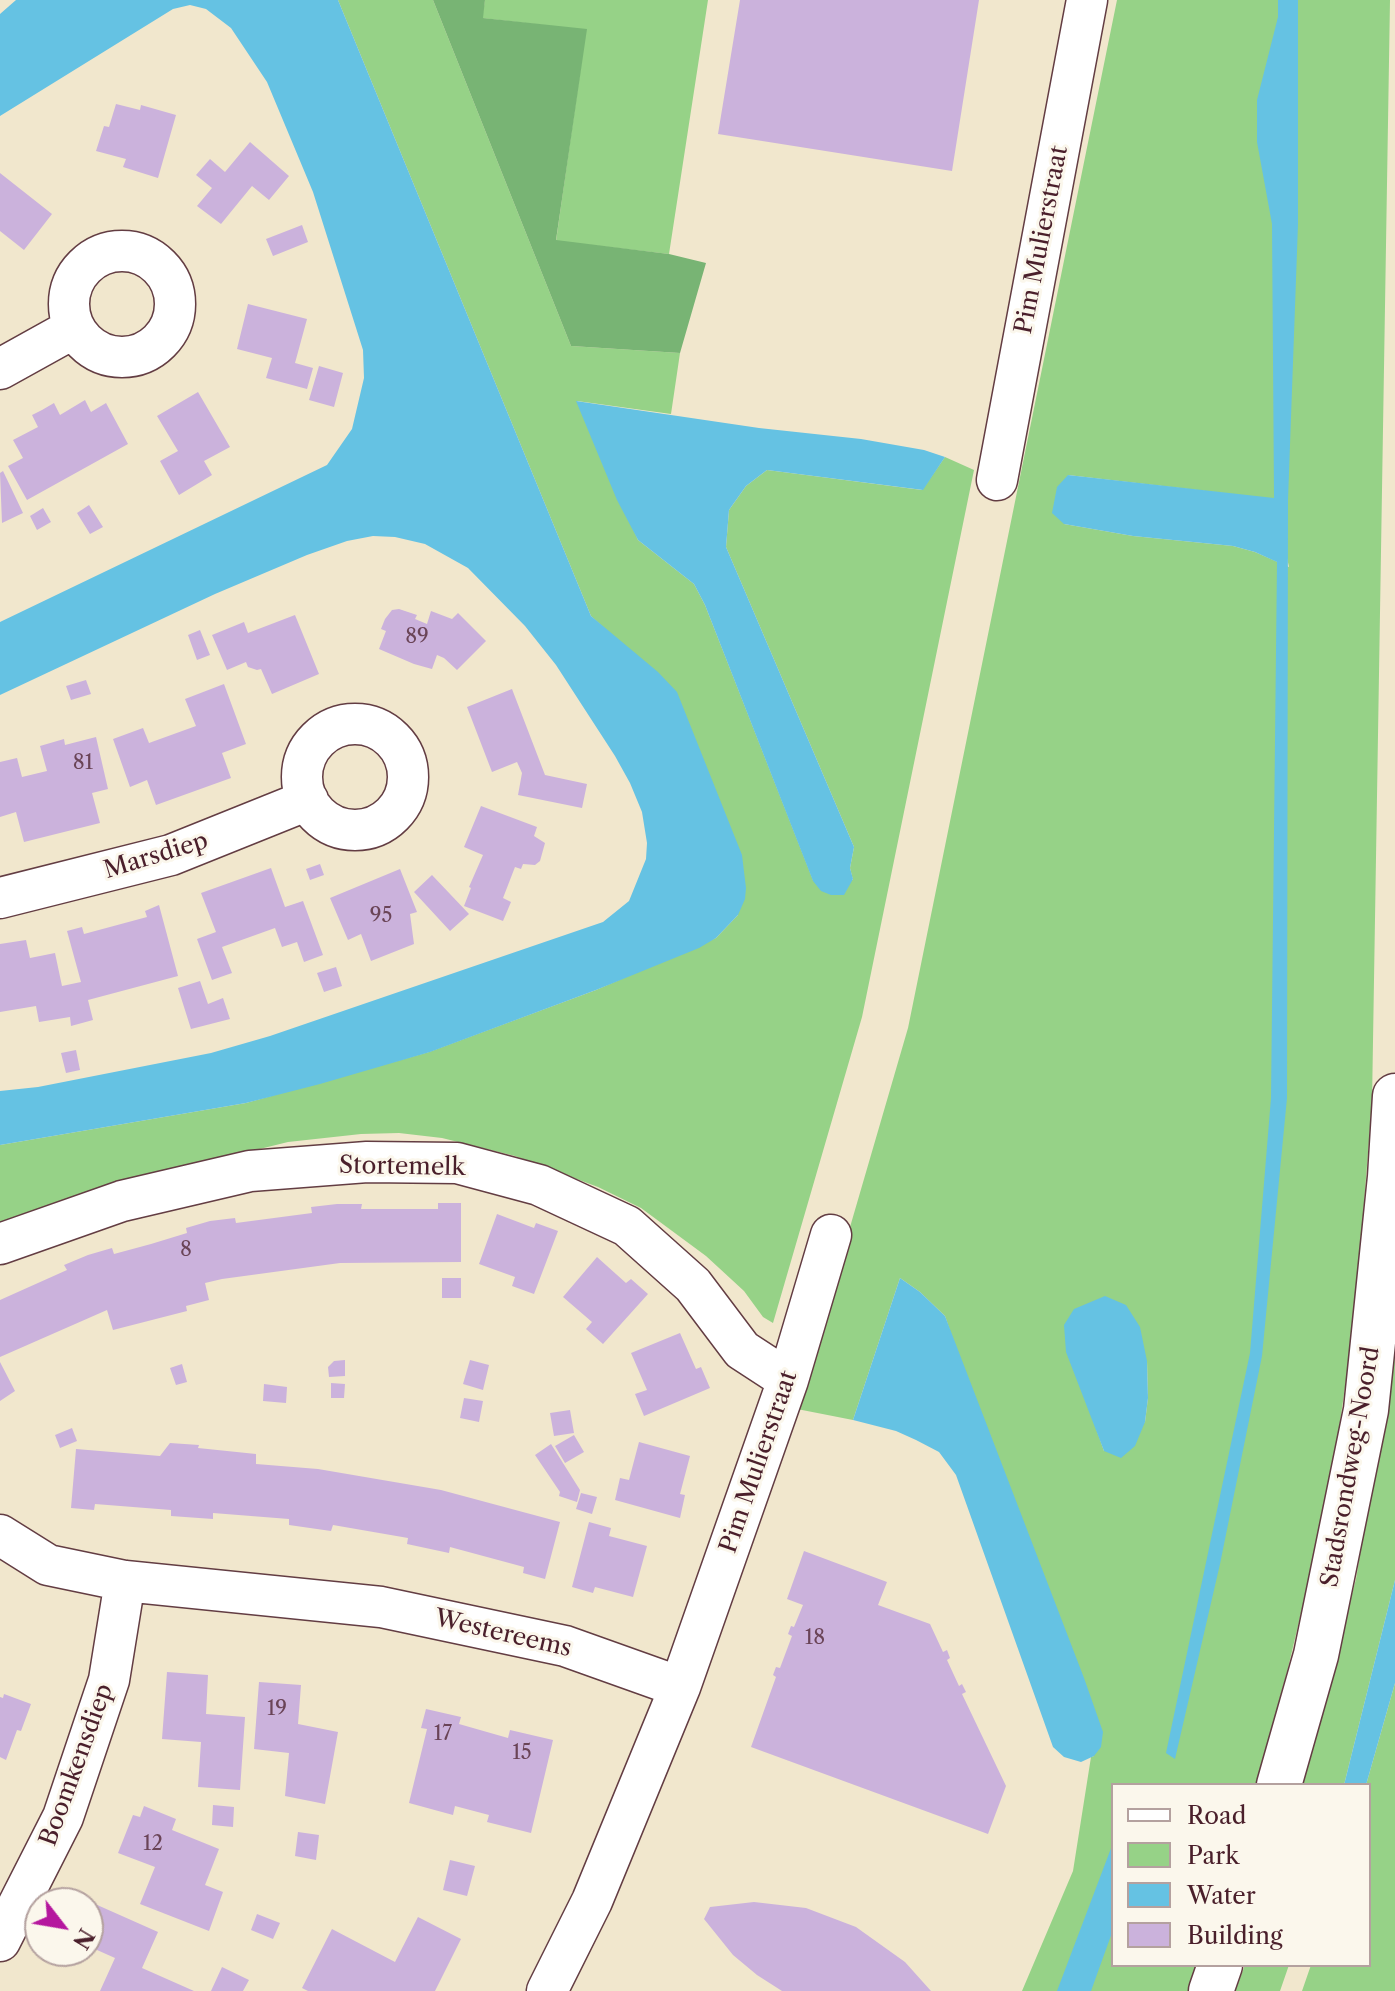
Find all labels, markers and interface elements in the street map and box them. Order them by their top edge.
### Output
street label: Pim Mulierstraat [1010,143,1074,337]
house number: 89 [405,625,429,649]
house number: 81 [73,751,93,775]
street label: Marsdiep [100,827,212,885]
house number: 95 [370,904,392,928]
street label: Stortemelk [339,1151,465,1183]
house number: 8 [180,1238,192,1262]
street label: Stadsrondweg-Noord [1316,1345,1386,1589]
street label: Pim Mulierstraat [714,1367,804,1557]
street label: Westereems [432,1604,574,1664]
house number: 18 [805,1626,825,1650]
street label: Boomkensdiep [34,1680,120,1850]
house number: 19 [267,1697,287,1721]
house number: 17 [434,1722,452,1746]
house number: 15 [512,1741,532,1765]
legend [1111,1783,1371,1967]
text: Road [1187,1801,1246,1830]
house number: 12 [143,1832,163,1856]
text: Park [1187,1841,1239,1870]
text: Water [1187,1881,1256,1910]
north arrow [24,1887,104,1967]
text: Building [1187,1921,1283,1950]
text: N [67,1923,100,1954]

